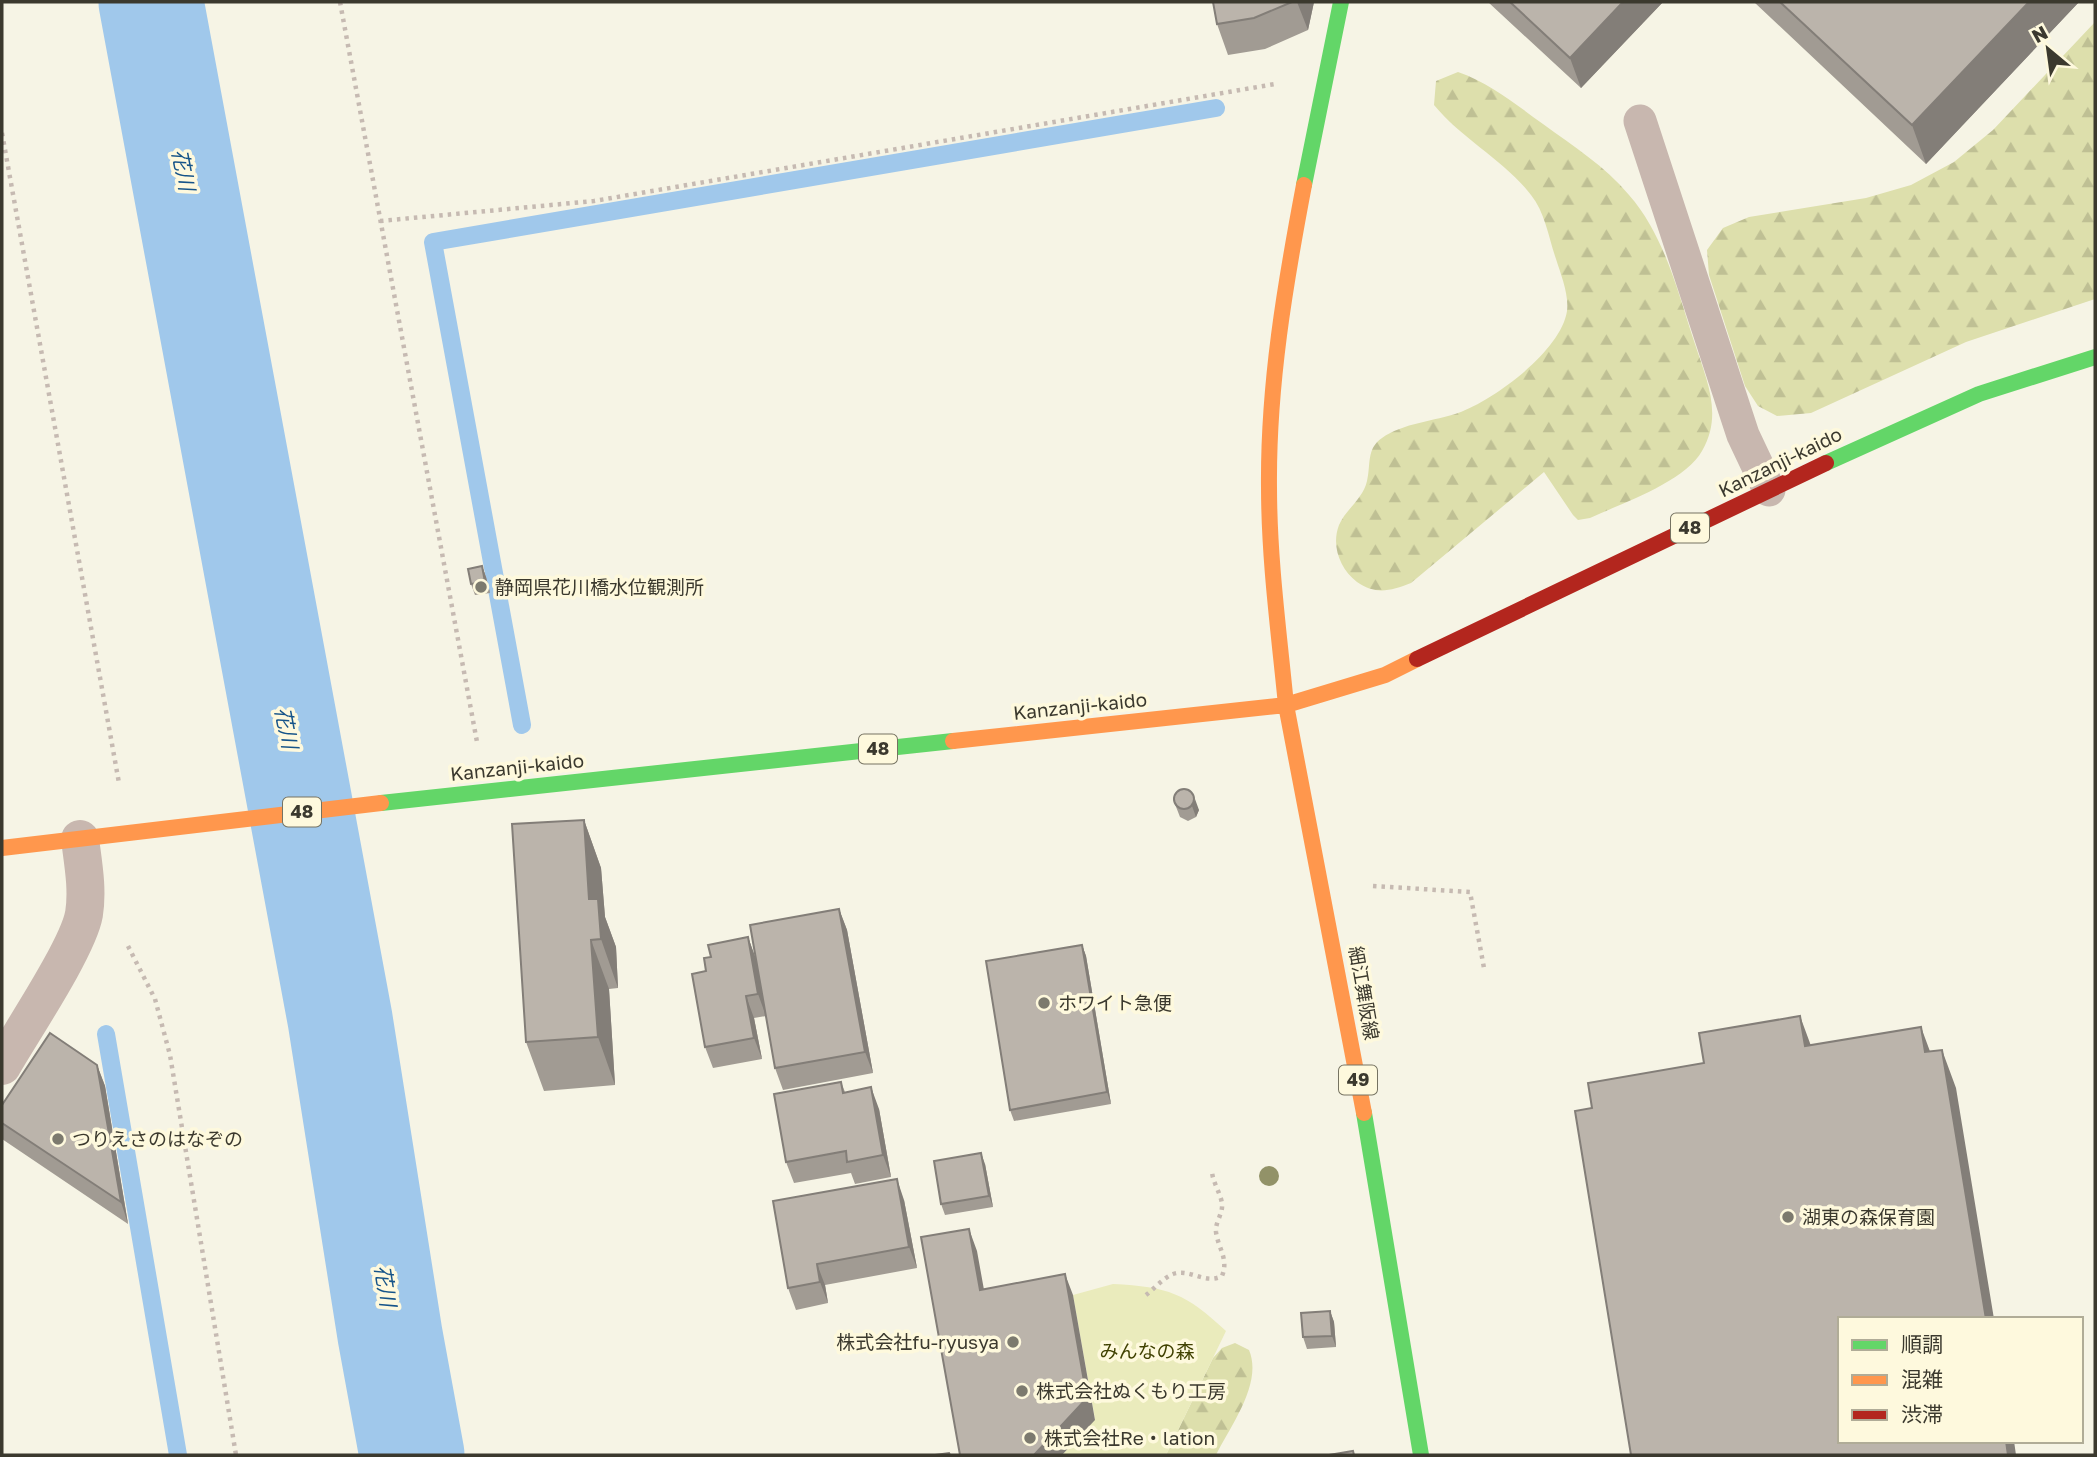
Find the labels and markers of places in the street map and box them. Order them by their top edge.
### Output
place label: 静岡県花川橋水位観測所 [495,575,704,598]
marker: 静岡県花川橋水位観測所 [473,579,489,595]
place label: ホワイト急便 [1058,991,1172,1014]
marker: ホワイト急便 [1036,995,1052,1011]
place label: つりえさのはなぞの [72,1127,243,1150]
marker: つりえさのはなぞの [50,1131,66,1147]
place label: 湖東の森保育園 [1802,1205,1935,1228]
marker: 湖東の森保育園 [1780,1209,1796,1225]
place label: 株式会社fu-ryusya [836,1330,999,1353]
marker: 株式会社fu-ryusya [1005,1334,1021,1350]
place label: 株式会社ぬくもり工房 [1036,1379,1226,1402]
marker: 株式会社ぬくもり工房 [1014,1383,1030,1399]
place label: 株式会社Re・lation [1044,1426,1215,1449]
marker: 株式会社Re・lation [1022,1430,1038,1446]

